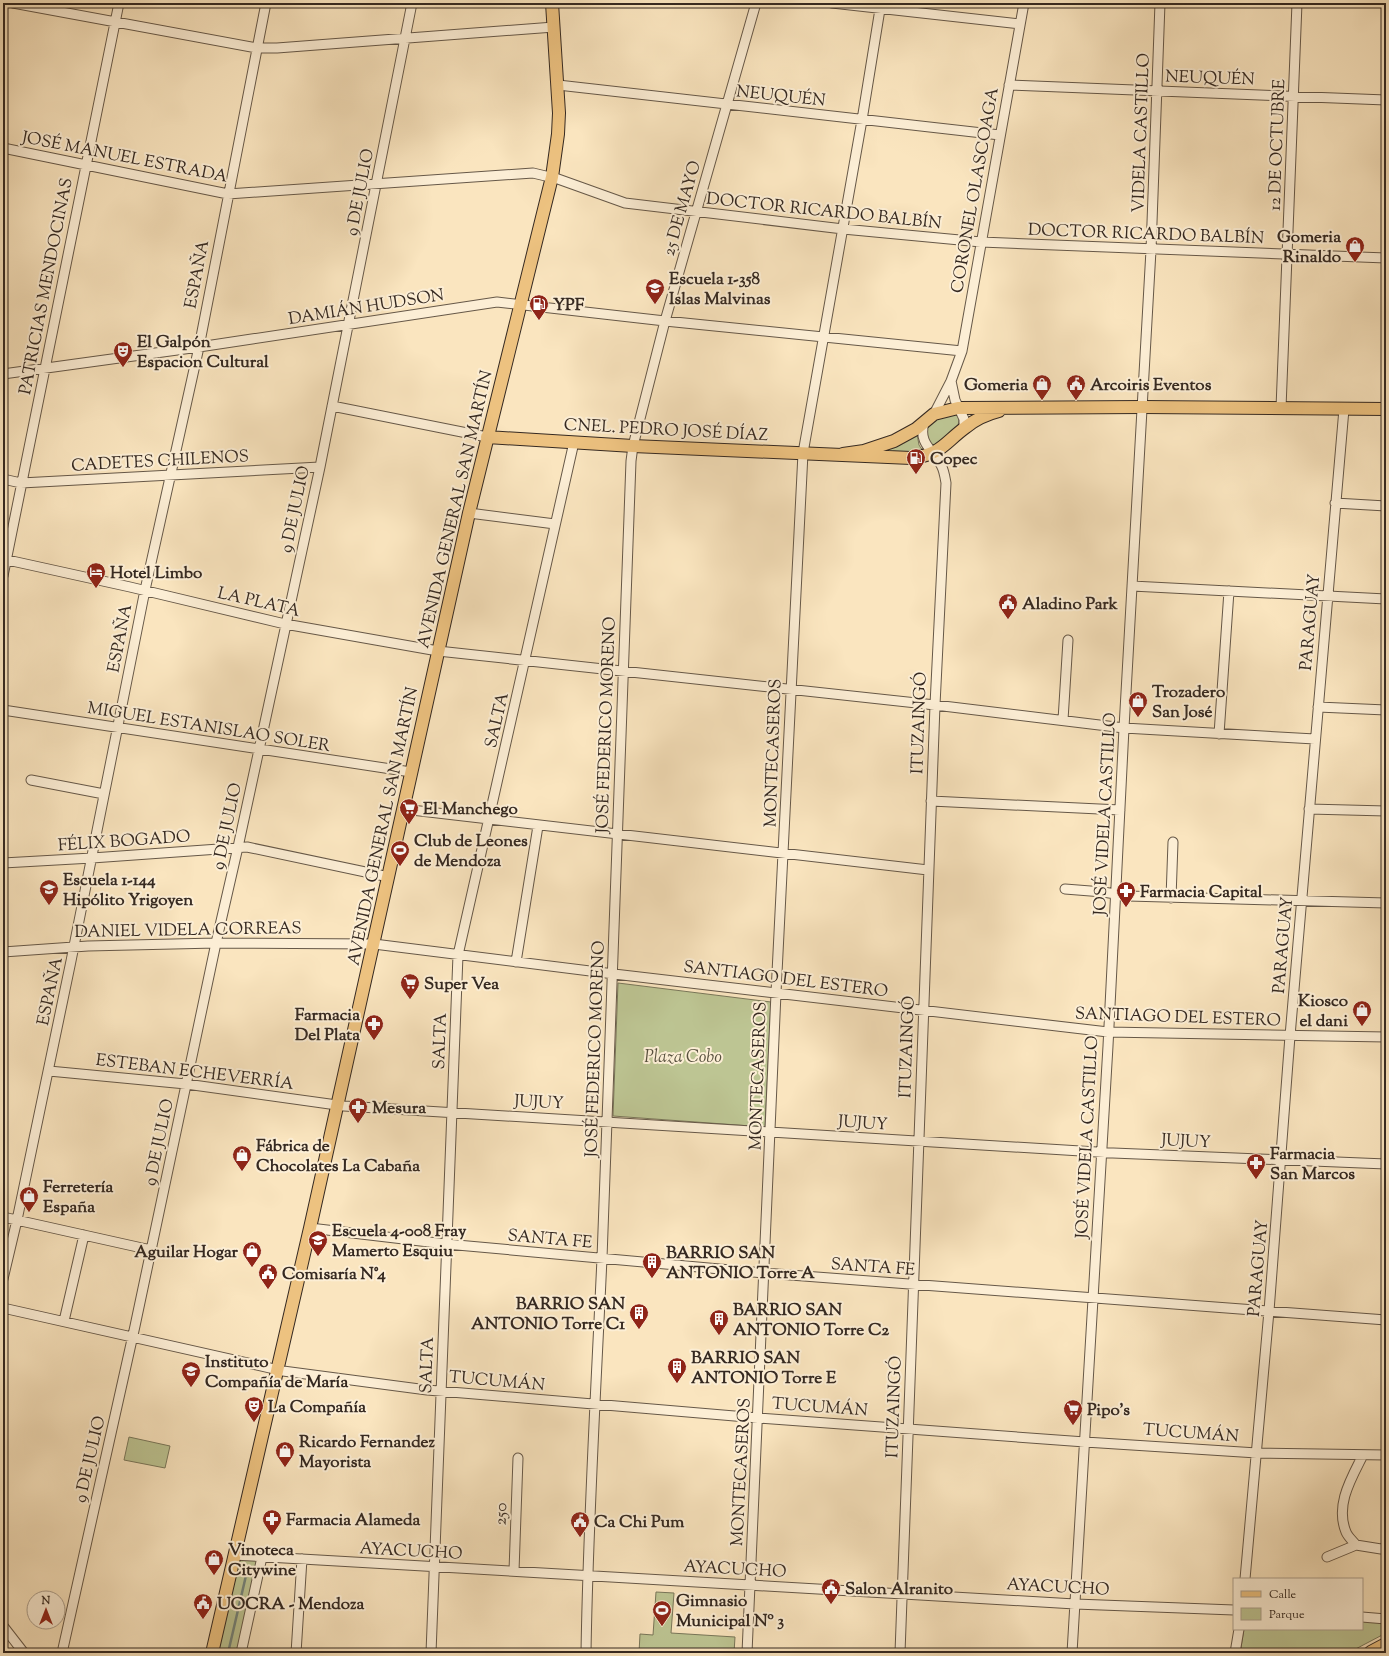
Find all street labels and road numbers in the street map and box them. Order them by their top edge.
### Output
street label: VIDELA CASTILLO [1127,53,1157,213]
street label: NEUQUÉN [1165,65,1255,93]
street label: 12 DE OCTUBRE [1264,79,1292,211]
street label: NEUQUÉN [735,80,827,114]
street label: CORONEL OLASCOAGA [946,85,1006,295]
street label: JOSÉ MANUEL ESTRADA [19,126,230,190]
street label: 9 DE JULIO [341,147,381,238]
street label: 25 DE MAYO [658,158,708,259]
street label: PATRICIAS MENDOCINAS [14,176,80,397]
street label: DOCTOR RICARDO BALBÍN [705,188,943,236]
street label: DOCTOR RICARDO BALBÍN [1027,219,1264,251]
street label: ESPAÑA [180,238,216,311]
street label: DAMIÁN HUDSON [287,284,446,332]
street label: AVENIDA GENERAL SAN MARTÍN [412,368,500,651]
street label: CNEL. PEDRO JOSÉ DÍAZ [563,414,769,448]
street label: CADETES CHILENOS [71,445,250,479]
street label: 9 DE JULIO [275,464,317,555]
street label: PARAGUAY [1295,573,1327,672]
street label: LA PLATA [215,582,302,624]
street label: ESPAÑA [103,602,139,675]
street label: JOSÉ FEDERICO MORENO [591,616,623,835]
street label: ITUZAINGÓ [906,672,934,775]
street label: MONTECASEROS [759,678,789,828]
street label: AVENIDA GENERAL SAN MARTÍN [343,685,425,968]
street label: SALTA [480,690,516,751]
street label: MIGUEL ESTANISLAO SOLER [85,697,333,759]
street label: JOSÉ VIDELA CASTILLO [1089,712,1123,917]
street label: 9 DE JULIO [207,781,249,872]
street label: FÉLIX BOGADO [57,825,191,859]
street label: PARAGUAY [1268,896,1300,995]
street label: DANIEL VIDELA CORREAS [74,917,302,945]
street label: JOSÉ FEDERICO MORENO [580,940,612,1159]
street label: ESPAÑA [32,955,70,1028]
street label: SANTIAGO DEL ESTERO [682,956,889,1004]
street label: ITUZAINGÓ [894,996,922,1099]
street label: MONTECASEROS [744,1001,774,1151]
street label: SANTIAGO DEL ESTERO [1075,1002,1281,1034]
street label: SALTA [428,1012,454,1070]
street label: JOSÉ VIDELA CASTILLO [1071,1035,1105,1240]
street label: ESTEBAN ECHEVERRÍA [94,1049,295,1097]
street label: JUJUY [512,1090,564,1116]
street label: 9 DE JULIO [139,1097,181,1188]
street label: JUJUY [836,1110,888,1138]
street label: JUJUY [1159,1129,1211,1155]
street label: PARAGUAY [1243,1219,1275,1318]
street label: SANTA FE [507,1224,593,1256]
street label: SANTA FE [830,1253,916,1283]
street label: SALTA [415,1336,441,1394]
street label: ITUZAINGÓ [881,1356,909,1459]
street label: TUCUMÁN [448,1366,546,1398]
street label: TUCUMÁN [771,1393,869,1423]
street label: MONTECASEROS [726,1397,758,1547]
street label: 9 DE JULIO [69,1414,113,1505]
street label: TUCUMÁN [1142,1419,1240,1449]
street label: 250 [490,1502,514,1526]
street label: AYACUCHO [359,1537,463,1567]
street label: AYACUCHO [683,1555,787,1585]
street label: AYACUCHO [1006,1573,1110,1603]

